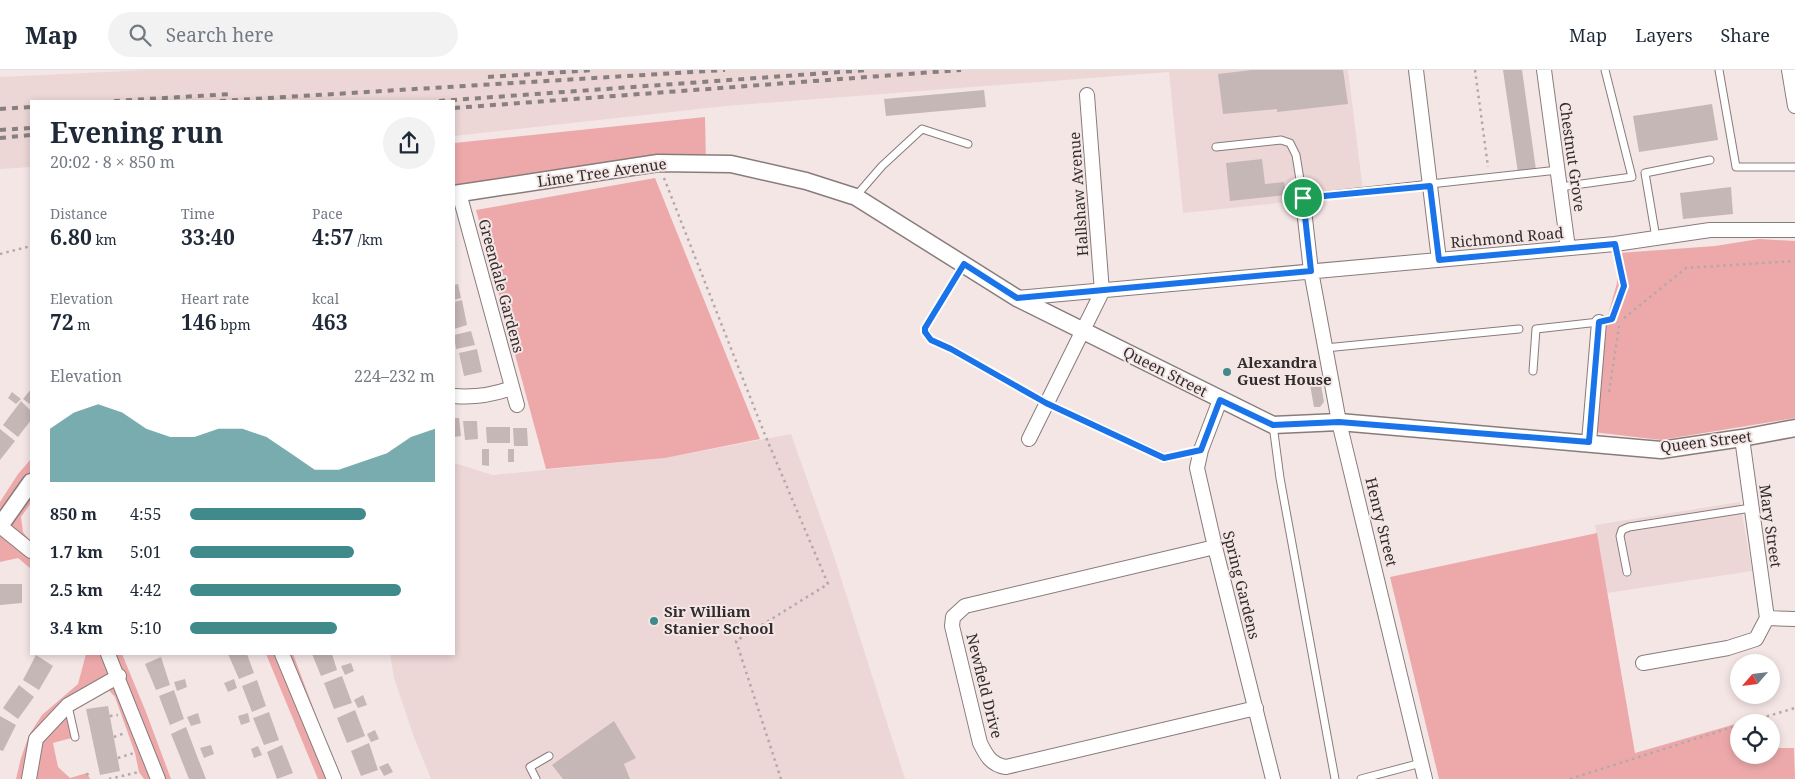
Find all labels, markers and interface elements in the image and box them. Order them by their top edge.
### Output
search box [108,12,458,57]
text: Map [25,18,78,51]
icon: search [126,21,154,49]
text: Search here [166,22,274,48]
text: Map [1569,23,1607,47]
text: Layers [1635,23,1693,47]
text: Share [1721,23,1770,47]
street label: Chestnut Grove [1555,101,1591,213]
text: Evening run [50,113,223,151]
button: share [383,117,435,169]
street label: Hallshaw Avenue [1064,131,1092,257]
text: 20:02 · 8 × 850 m [50,151,175,173]
street label: Lime Tree Avenue [536,153,668,191]
pin [1282,177,1324,219]
icon: arrive [1289,184,1317,212]
text: Distance [50,204,107,223]
text: Time [181,204,215,223]
text: Pace [312,204,343,223]
street label: Greendale Gardens [474,217,529,355]
street label: Richmond Road [1450,222,1564,252]
text: 6.80 [50,223,92,251]
text: 33:40 [181,223,235,251]
text: 4:57 [312,223,354,251]
text: km [92,230,117,249]
text: /km [354,230,383,249]
text: Elevation [50,289,113,308]
text: Heart rate [181,289,249,308]
text: kcal [312,289,339,308]
text: 72 [50,308,74,336]
text: 146 [181,308,217,336]
text: 463 [312,308,348,336]
text: m [74,315,91,334]
text: bpm [217,315,251,334]
street label: Queen Street [1120,341,1211,401]
place label: Alexandra Guest House [1237,352,1332,389]
text: Elevation [50,365,122,387]
text: 224–232 m [354,365,435,387]
marker: Alexandra Guest House [1221,366,1233,378]
street label: Queen Street [1659,425,1753,457]
street label: Henry Street [1361,475,1403,568]
street label: Mary Street [1755,483,1787,569]
text: 850 m [50,503,97,525]
text: 4:55 [130,503,161,525]
street label: Spring Gardens [1219,529,1265,641]
text: 1.7 km [50,541,103,563]
text: 5:01 [130,541,161,563]
text: 2.5 km [50,579,103,601]
text: 4:42 [130,579,161,601]
place label: Sir William Stanier School [664,601,774,638]
marker: Sir William Stanier School [648,615,660,627]
text: 3.4 km [50,617,103,639]
text: 5:10 [130,617,161,639]
street label: Newfield Drive [962,631,1008,740]
north arrow [1730,654,1780,704]
map controls [1730,654,1780,764]
button: locate [1730,714,1780,764]

